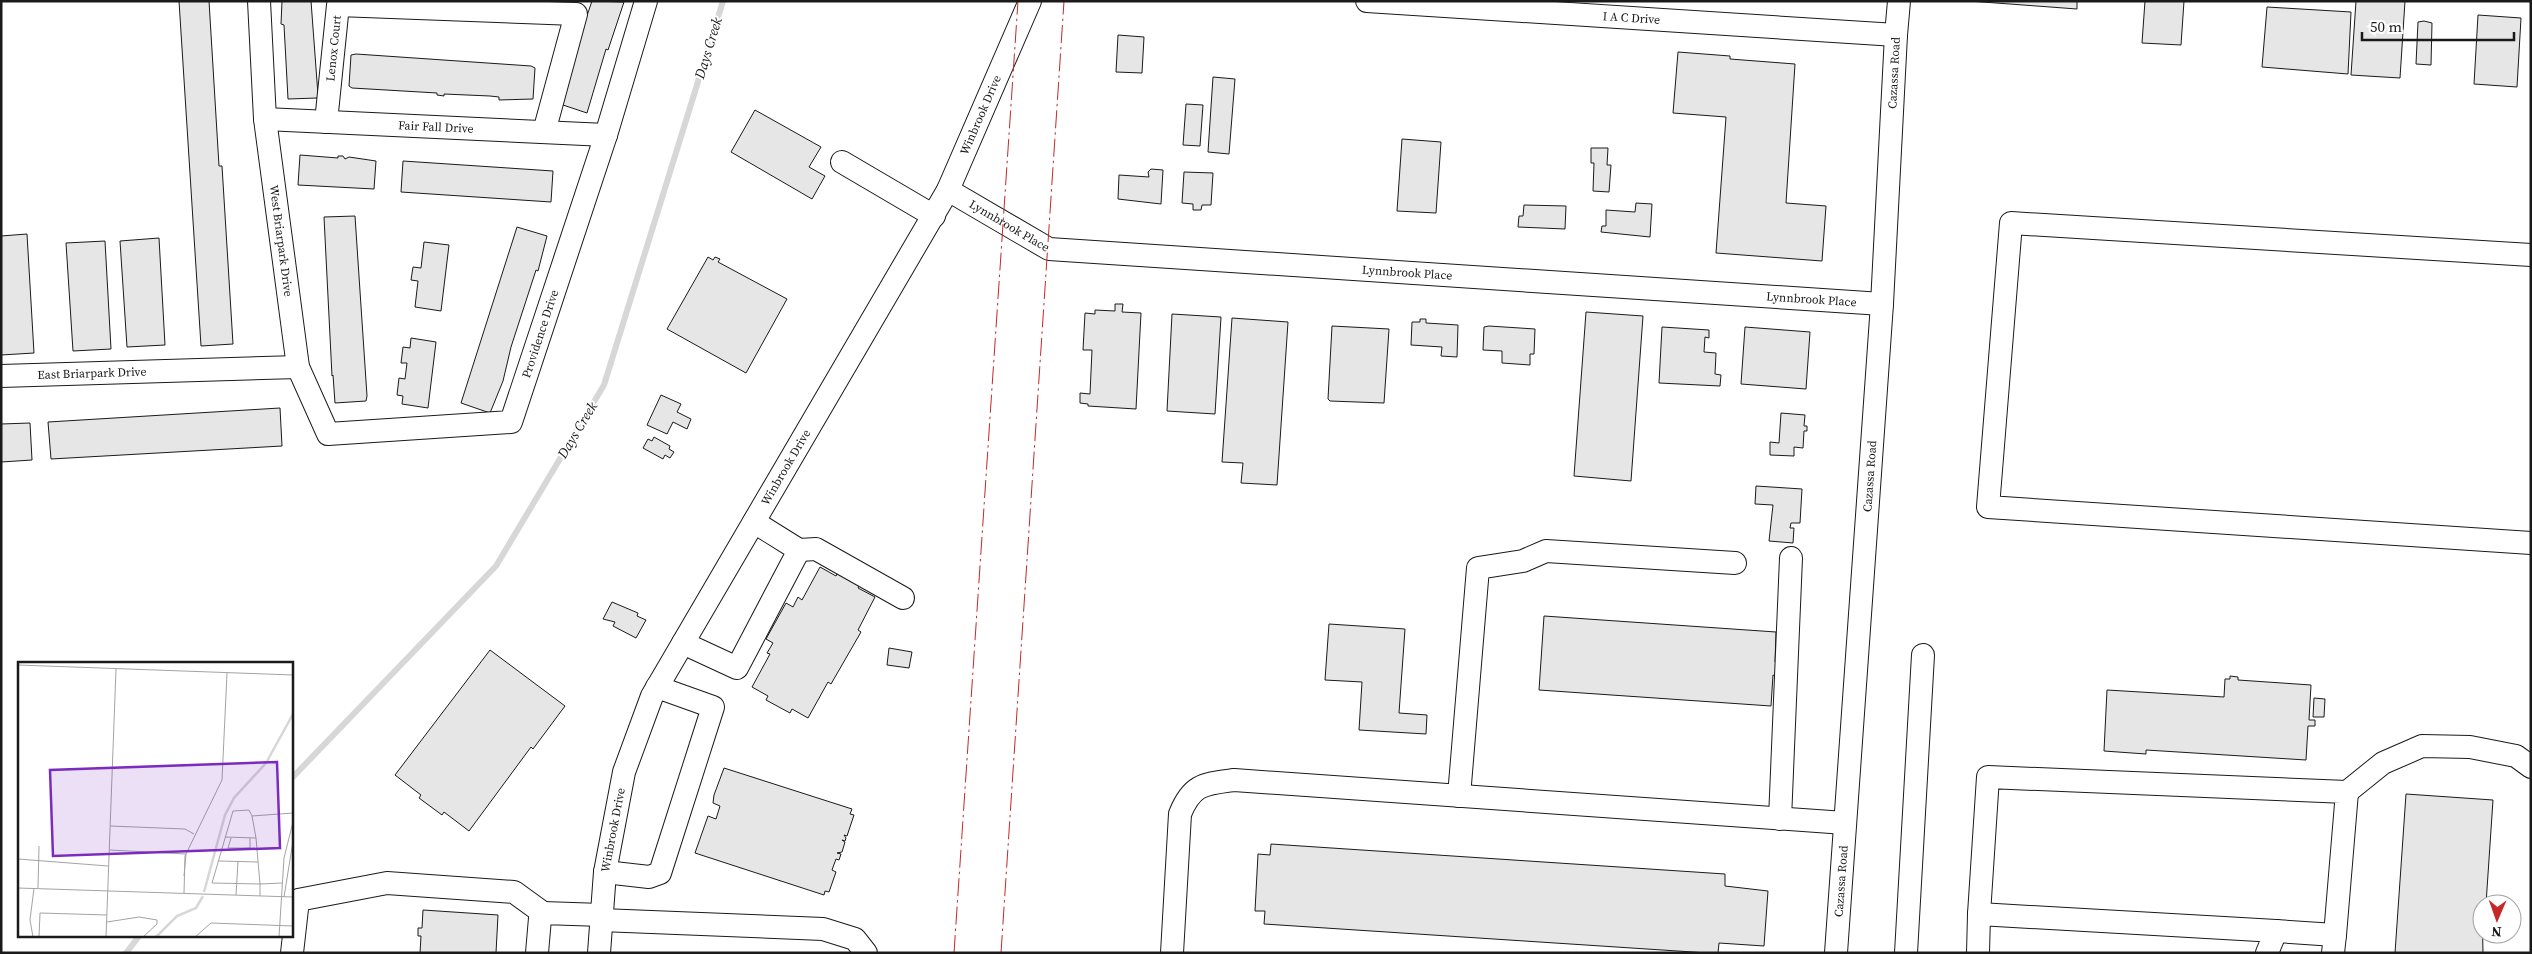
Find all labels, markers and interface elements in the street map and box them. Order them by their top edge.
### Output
street label: I A C Drive [1602,8,1661,28]
scale bar [2362,10,2514,42]
street label: Lenox Court [322,15,345,82]
water label: Days Creek [689,15,727,82]
text: 50 m [2370,16,2402,37]
street label: Cazassa Road [1884,36,1904,109]
street label: Winbrook Drive [956,73,1005,157]
street label: Fair Fall Drive [398,117,474,137]
street label: West Briarpark Drive [266,184,297,298]
street label: Lynnbrook Place [966,196,1052,256]
street label: Lynnbrook Place [1362,262,1453,284]
street label: Providence Drive [518,288,562,380]
street label: Lynnbrook Place [1766,288,1857,310]
street label: East Briarpark Drive [37,364,147,383]
water label: Days Creek [552,397,602,463]
street label: Winbrook Drive [757,426,814,508]
street label: Cazassa Road [1859,440,1880,513]
inset map [18,662,292,936]
street label: Winbrook Drive [597,786,629,873]
street label: Cazassa Road [1831,845,1852,918]
north arrow [2472,894,2522,944]
text: N [2491,922,2502,942]

